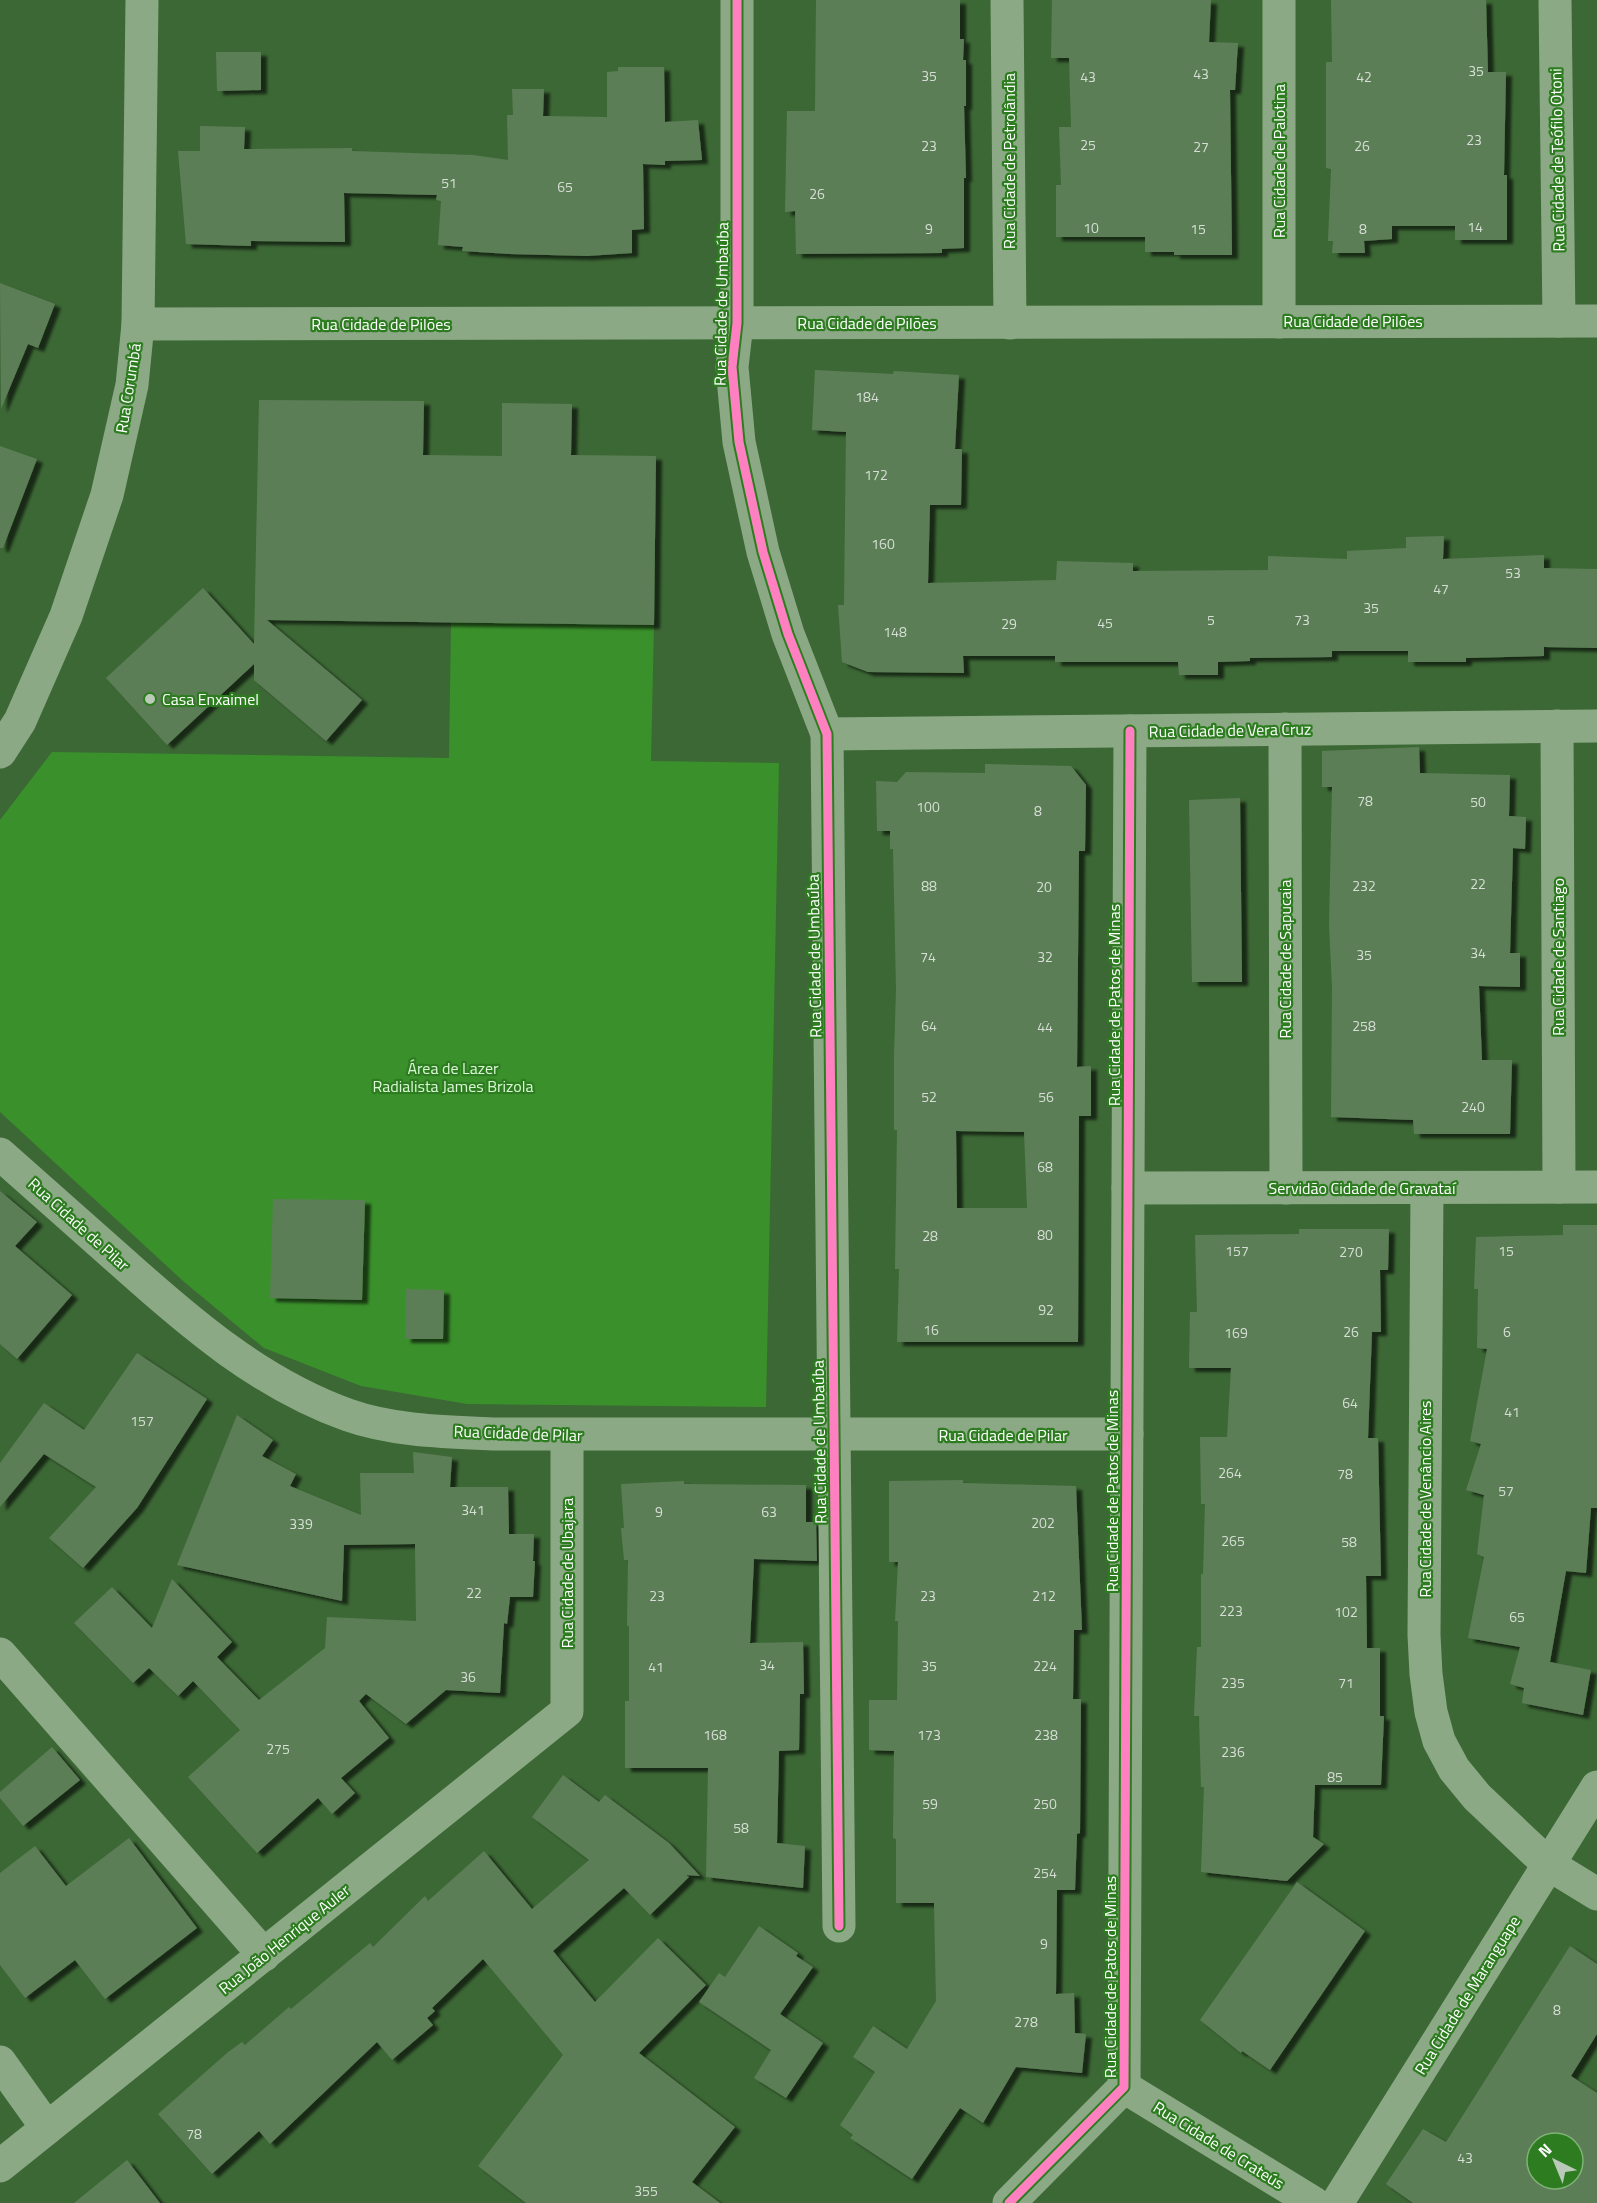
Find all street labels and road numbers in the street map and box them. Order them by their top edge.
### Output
street label: Rua Cidade de Teófilo Otoni [1543,68,1571,252]
street label: Rua Cidade de Petrolândia [997,73,1021,249]
street label: Rua Cidade de Palotina [1267,84,1291,238]
street label: Rua Cidade de Umbaúba [708,222,734,386]
street label: Rua Cidade de Pilões [1283,309,1423,333]
street label: Rua Cidade de Pilões [797,311,937,335]
street label: Rua Cidade de Pilões [311,312,451,336]
street label: Rua Corumbá [109,341,147,435]
street label: Rua Cidade de Vera Cruz [1149,717,1311,743]
street label: Rua Cidade de Umbaúba [801,874,827,1038]
street label: Rua Cidade de Santiago [1546,878,1570,1036]
street label: Rua Cidade de Sapucaia [1273,880,1297,1038]
street label: Rua Cidade de Patos de Minas [1102,904,1126,1106]
street label: Rua Cidade de Pilar [23,1172,135,1276]
street label: Servidão Cidade de Gravataí [1269,1176,1457,1200]
street label: Rua Cidade de Umbaúba [806,1360,832,1524]
street label: Rua Cidade de Patos de Minas [1100,1390,1124,1592]
street label: Rua Cidade de Venâncio Aires [1413,1400,1437,1598]
street label: Rua Cidade de Pilar [453,1419,583,1447]
street label: Rua Cidade de Pilar [939,1423,1068,1447]
street label: Rua Cidade de Ubajara [555,1498,579,1648]
street label: Rua Cidade de Patos de Minas [1098,1876,1122,2078]
street label: Rua João Henrique Auler [213,1878,355,2000]
street label: Rua Cidade de Maranguape [1408,1911,1526,2079]
street label: Rua Cidade de Crateús [1149,2095,1289,2195]

